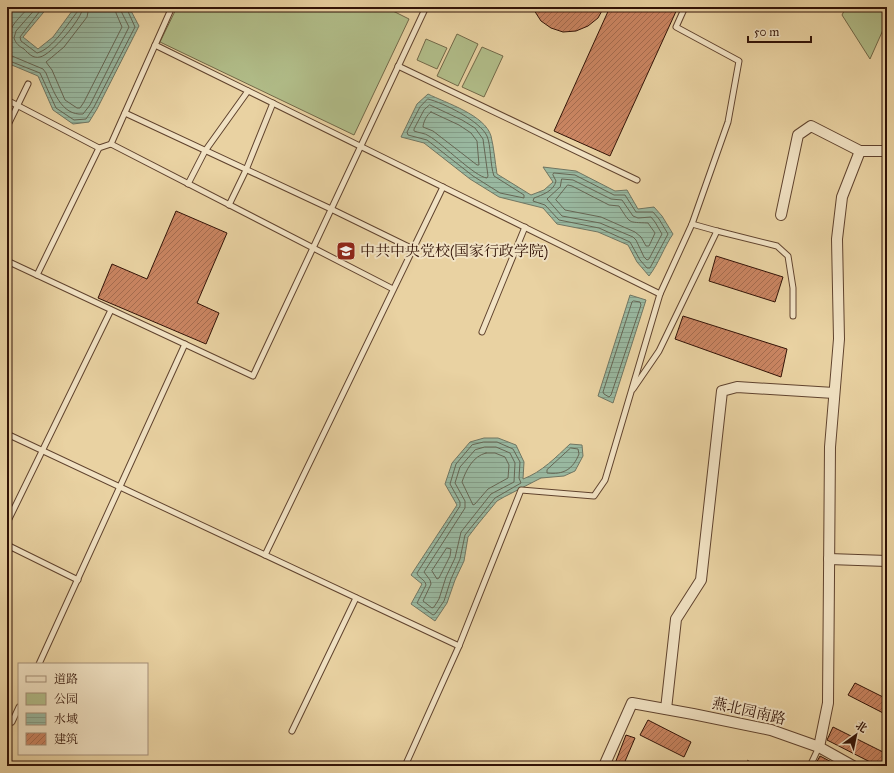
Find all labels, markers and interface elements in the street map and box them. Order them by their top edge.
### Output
scale bar [748,18,811,44]
text: 50 m [754,25,779,39]
school or university icon: 中共中央党校(国家行政学院) [335,240,357,262]
place label: 中共中央党校(国家行政学院) [360,242,548,261]
legend [18,663,148,755]
text: 道路 [54,672,78,686]
text: 公园 [54,692,78,706]
street label: 燕北园南路 [710,694,788,728]
text: 水域 [54,712,78,726]
north arrow [836,715,876,755]
text: 北 [853,719,869,735]
text: 建筑 [54,732,78,746]

